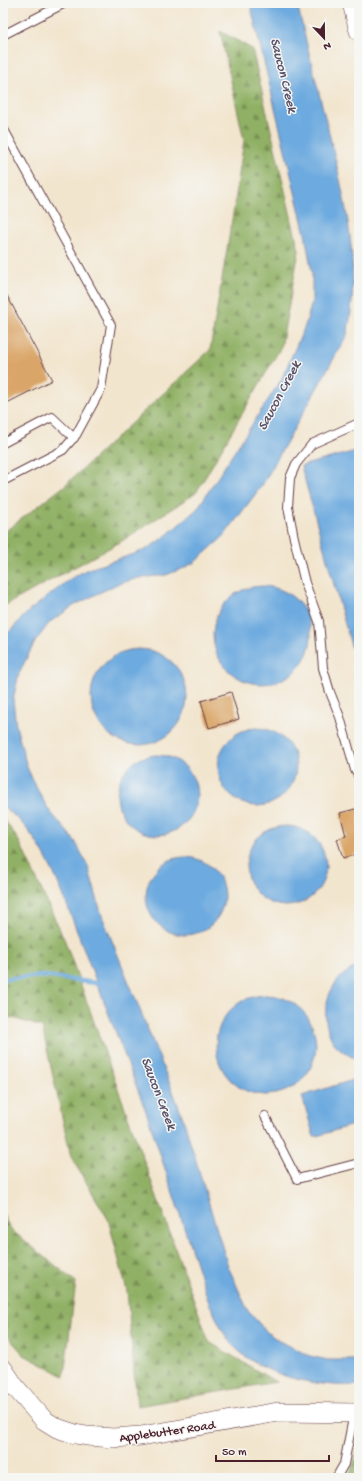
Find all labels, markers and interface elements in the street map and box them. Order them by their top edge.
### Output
north arrow [304,18,344,58]
water label: Saucon Creek [265,37,300,116]
text: N [321,39,333,52]
water label: Saucon Creek [255,357,306,434]
water label: Saucon Creek [136,1055,180,1134]
street label: Applebutter Road [119,1418,217,1447]
scale bar [216,1437,329,1463]
text: 50 m [222,1446,247,1460]

